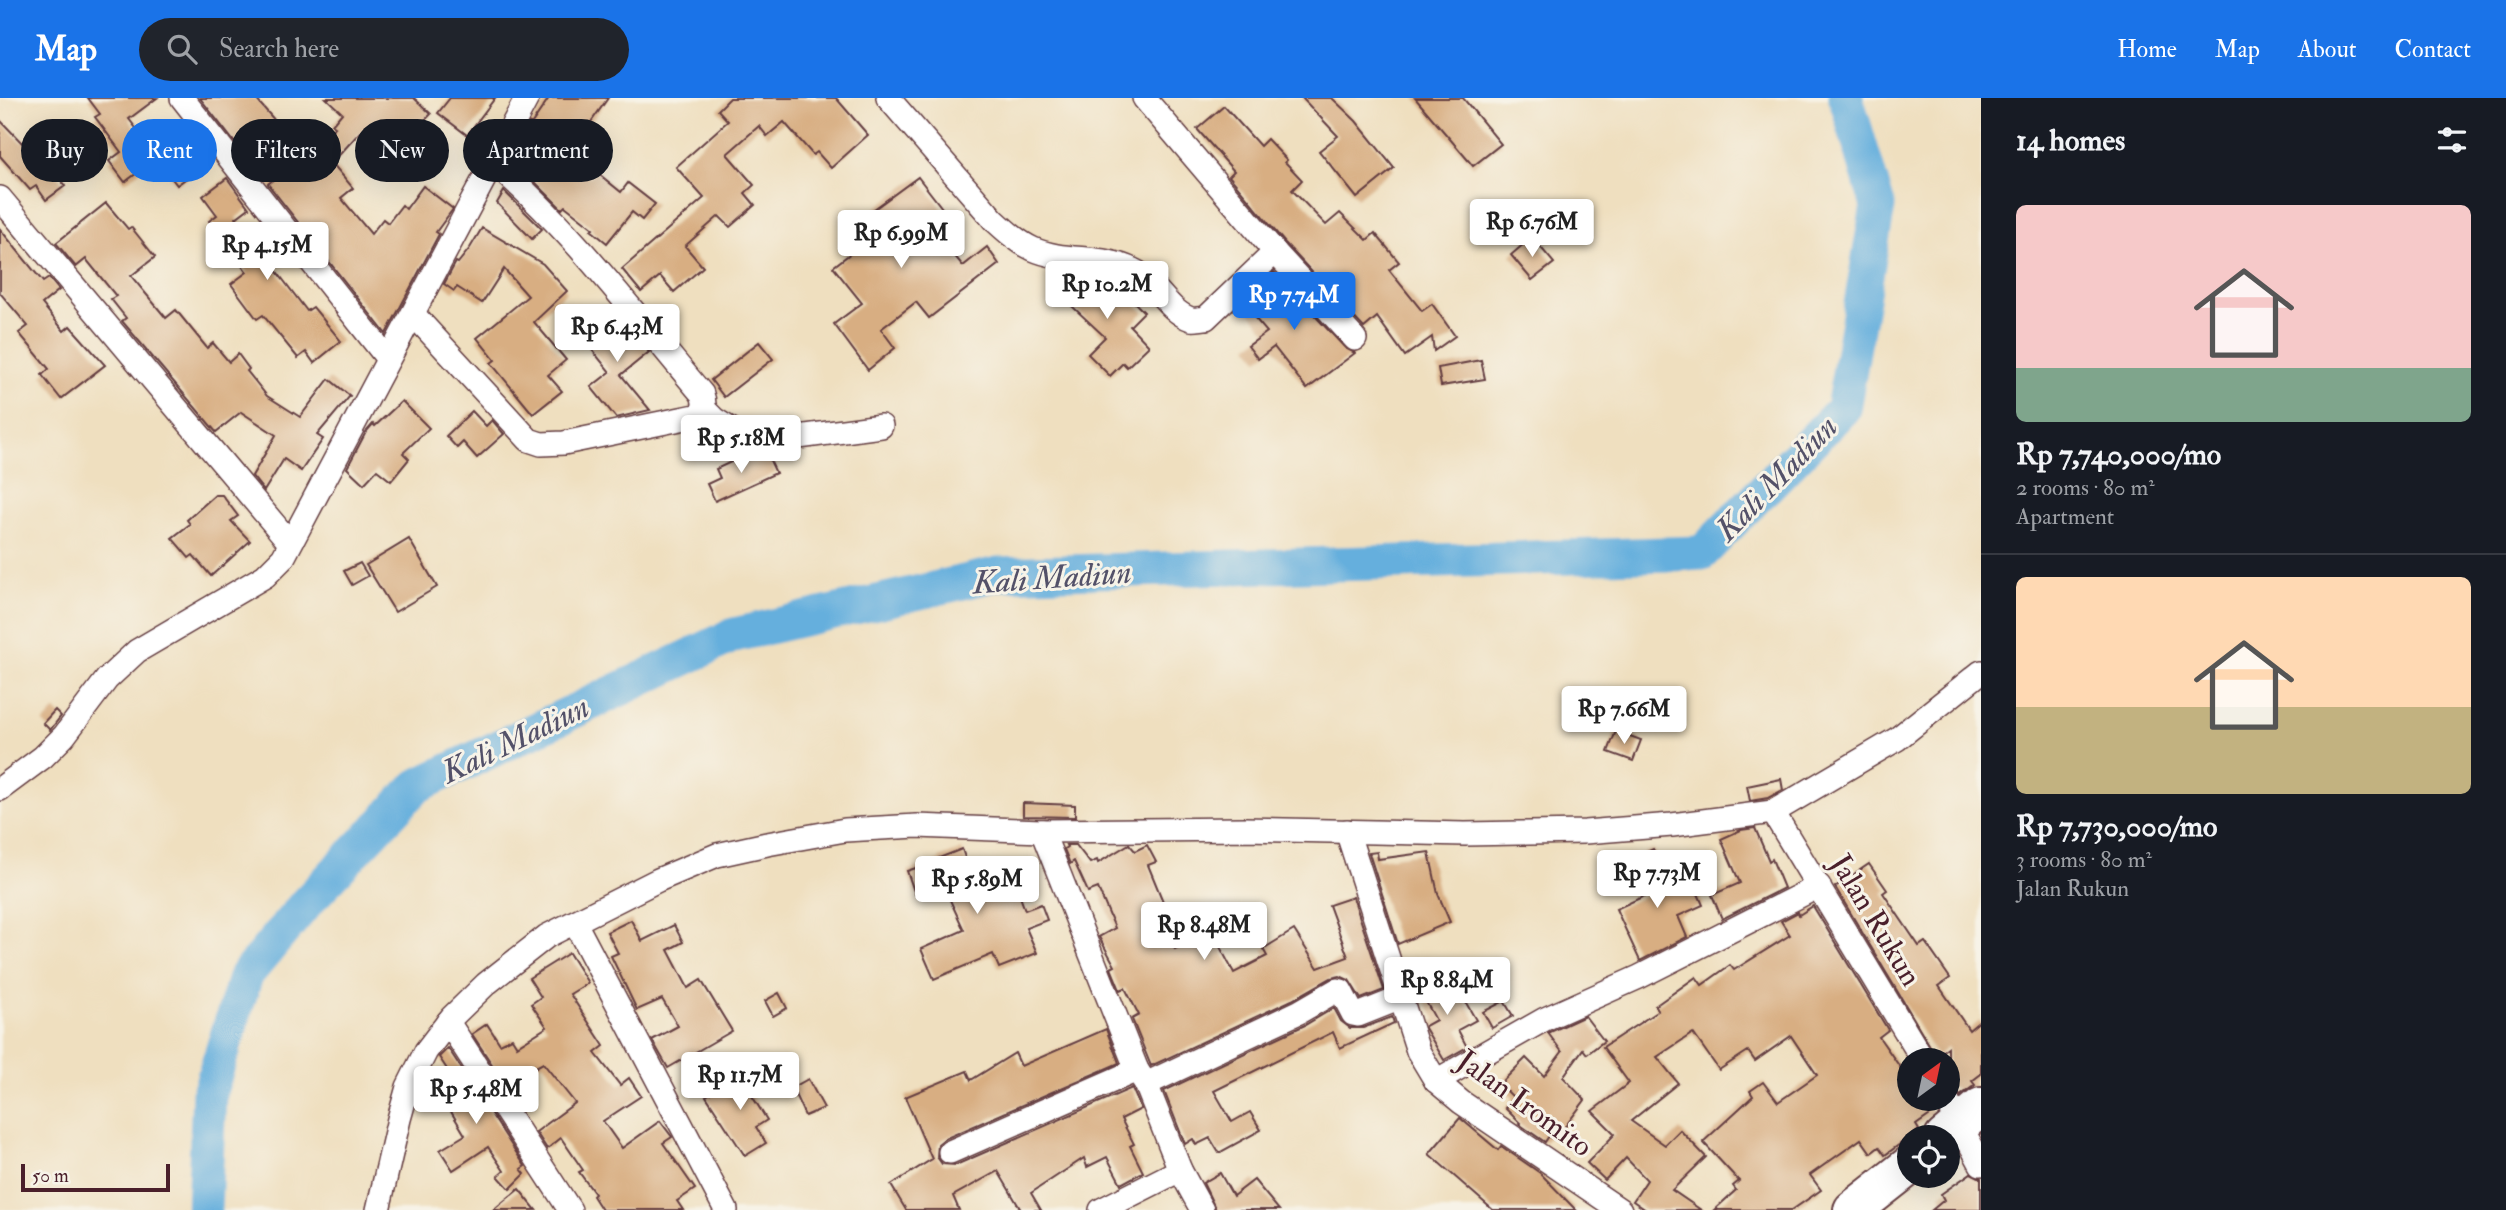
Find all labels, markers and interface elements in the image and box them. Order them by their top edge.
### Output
search box [139,18,629,81]
text: Map [35,29,97,70]
icon: search [163,30,201,68]
text: Search here [219,33,339,65]
text: Home [2117,34,2177,65]
text: Map [2215,34,2260,65]
text: About [2298,34,2357,65]
text: Contact [2395,34,2471,65]
chip: Buy [21,119,108,182]
chip: Rent [122,119,217,182]
chip: Filters [231,119,341,182]
chip: New [355,119,449,182]
chip: Apartment [463,119,613,182]
icon: filters [2433,121,2471,159]
text: 14 homes [2016,122,2125,159]
pin: Rp 6.76M [1460,200,1604,259]
text: Rp 6.76M [1486,207,1578,236]
pin: Rp 6.99M [829,211,973,270]
text: Rp 6.99M [854,218,948,247]
pin: Rp 4.15M [195,222,339,282]
text: Rp 4.15M [222,230,312,259]
icon: home [2181,250,2307,376]
pin: Rp 10.2M [1035,262,1179,321]
text: Rp 10.2M [1061,269,1153,298]
pin: Rp 7.74M [1222,272,1366,332]
text: Rp 7.74M [1248,280,1340,309]
pin: Rp 6.43M [545,304,689,364]
text: Rp 6.43M [571,312,663,341]
water label: Kali Madiun [1706,408,1846,551]
pin: Rp 5.18M [669,416,813,475]
text: Rp 5.18M [697,423,785,452]
text: Rp 7,740,000/mo [2016,436,2221,473]
text: 2 rooms · 80 m² [2016,473,2155,502]
text: Apartment [2016,502,2114,531]
water label: Kali Madiun [969,553,1133,604]
icon: home [2181,622,2307,748]
pin: Rp 7.66M [1552,686,1696,746]
water label: Kali Madiun [433,687,596,794]
text: Rp 7.66M [1578,694,1670,723]
text: Rp 7,730,000/mo [2016,808,2217,845]
text: 3 rooms · 80 m² [2016,845,2152,874]
street label: Jalan Rukun [1821,847,1929,993]
pin: Rp 7.73M [1585,850,1729,910]
pin: Rp 5.89M [905,856,1049,916]
text: Rp 7.73M [1613,858,1701,887]
text: Rp 5.89M [931,864,1023,893]
text: Jalan Rukun [2016,874,2129,903]
pin: Rp 8.48M [1132,902,1276,962]
text: Rp 8.48M [1157,910,1251,939]
pin: Rp 8.84M [1375,958,1519,1017]
text: Rp 8.84M [1400,965,1494,994]
street label: Jalan Iromito [1449,1041,1600,1165]
north arrow [1897,1048,1960,1111]
map controls [1897,1048,1960,1188]
pin: Rp 11.7M [668,1052,812,1112]
text: Rp 11.7M [697,1060,783,1089]
pin: Rp 5.48M [404,1066,548,1126]
text: Rp 5.48M [430,1074,522,1103]
button: locate [1897,1125,1960,1188]
scale bar [21,1161,170,1193]
text: 50 m [32,1164,69,1188]

